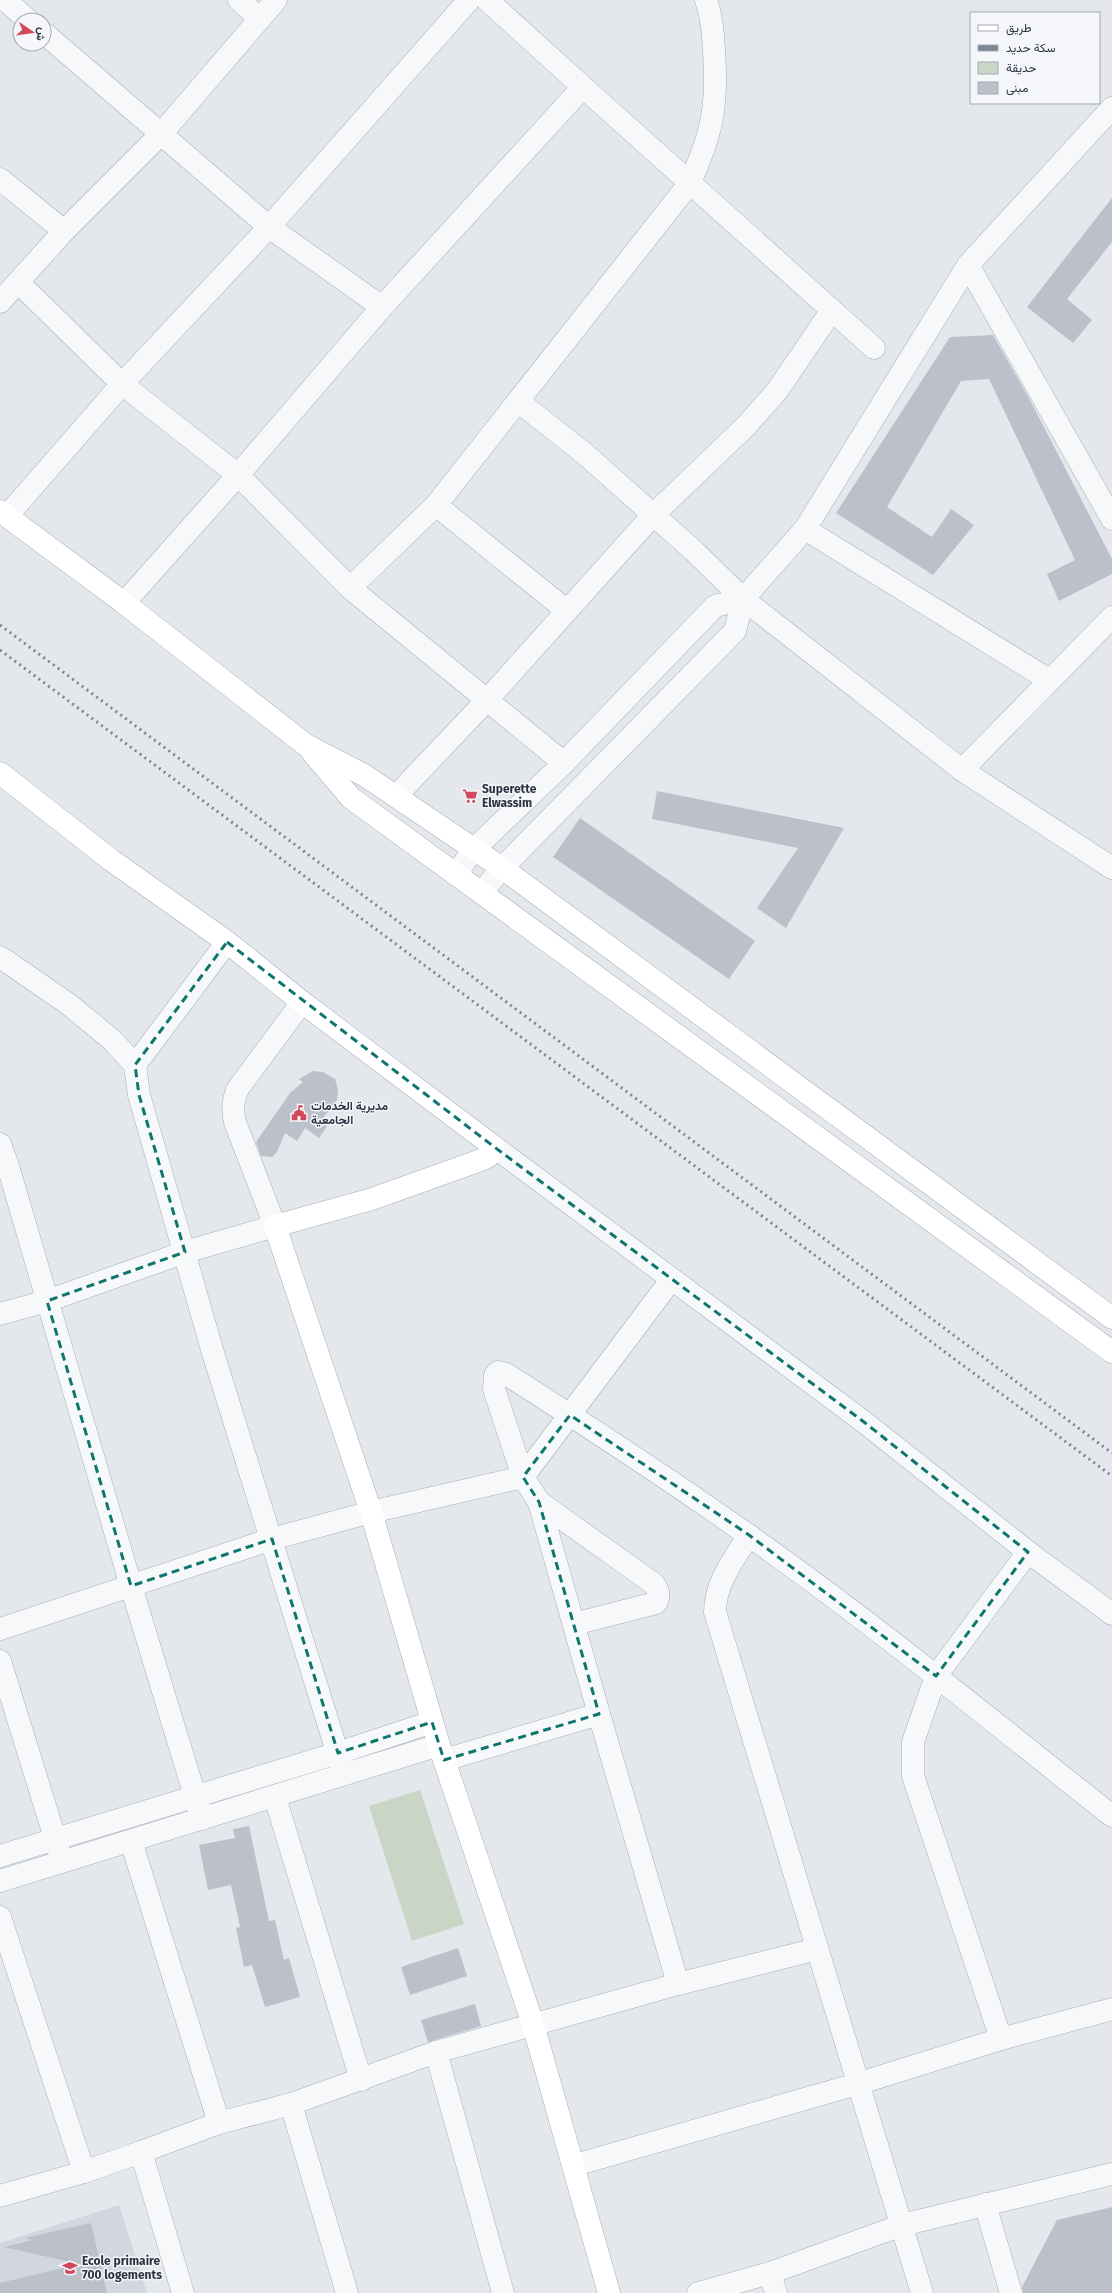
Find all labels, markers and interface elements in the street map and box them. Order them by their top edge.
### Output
north arrow [12,12,52,52]
legend [970,12,1100,104]
text: طريق [1006,21,1032,36]
text: ش [33,26,49,42]
text: سكة حديد [1006,41,1056,55]
text: حديقة [1006,61,1036,75]
text: مبنى [1006,81,1028,96]
place label: Superette Elwassim [482,782,537,810]
supermarket icon: Superette Elwassim [461,787,479,805]
place label: مديرية الخدمات الجامعية [311,1099,389,1127]
public building icon: مديرية الخدمات الجامعية [290,1104,308,1122]
place label: Ecole primaire 700 logements [82,2254,162,2282]
school or university icon: Ecole primaire 700 logements [61,2259,79,2277]

